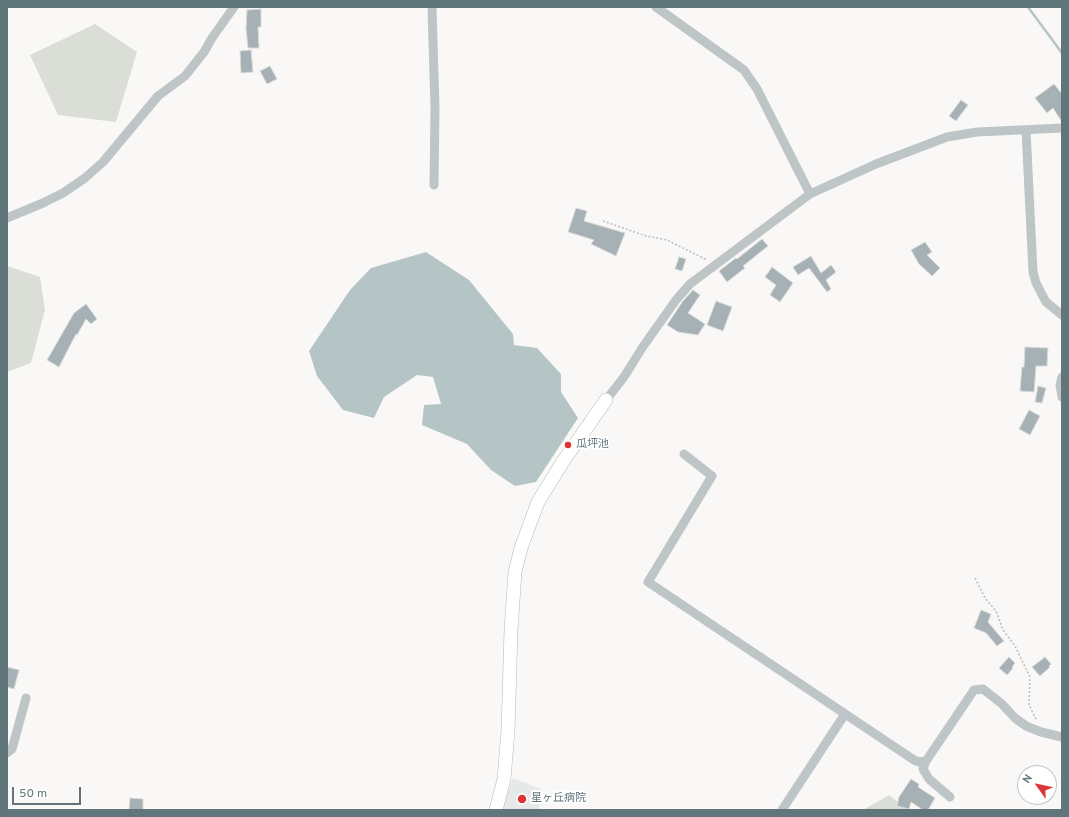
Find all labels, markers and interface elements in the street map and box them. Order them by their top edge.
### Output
place label: 瓜坪池 [576,438,609,452]
marker: 瓜坪池 [563,440,573,450]
north arrow [1017,765,1057,805]
text: N [1020,772,1036,786]
scale bar [14,779,83,805]
text: 50 m [19,786,47,802]
place label: 星ヶ丘病院 [531,792,586,806]
marker: 星ヶ丘病院 [516,793,528,805]

